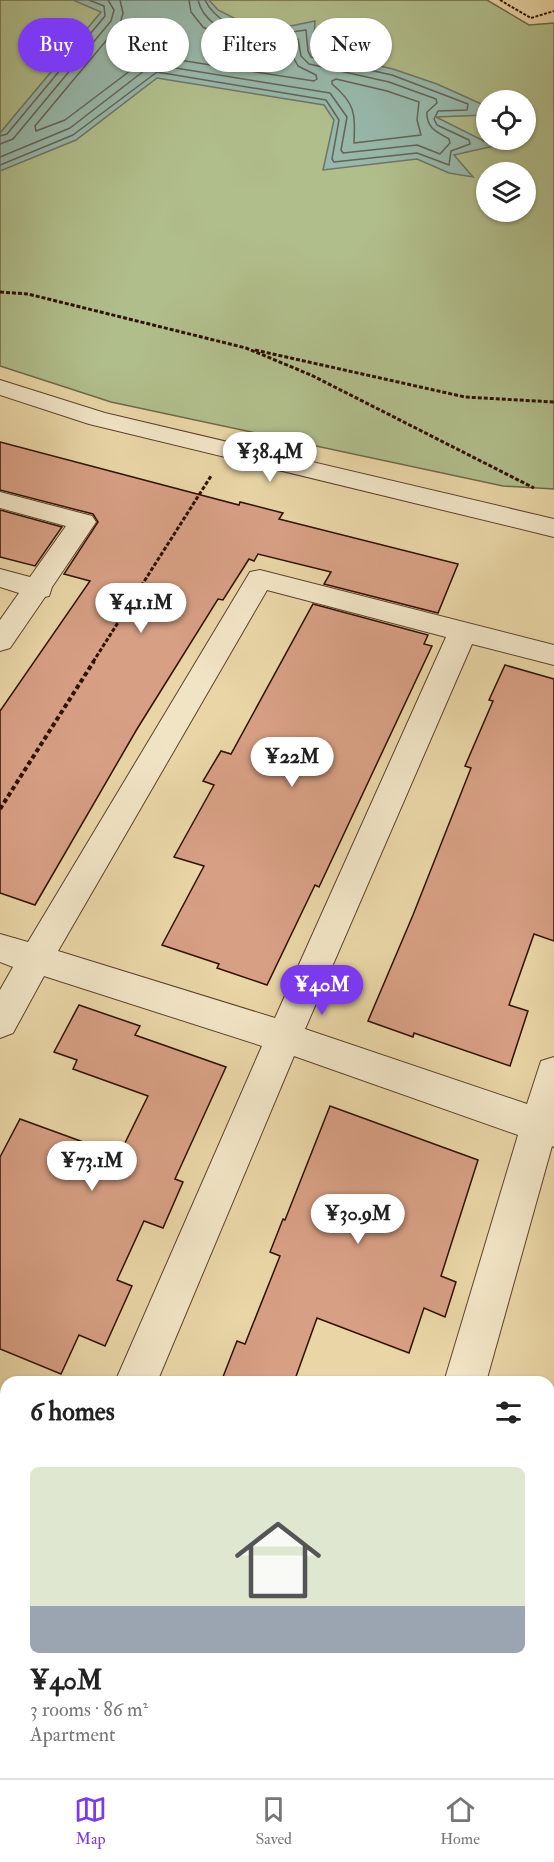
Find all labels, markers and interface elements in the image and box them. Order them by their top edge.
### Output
chip: Buy [18,18,94,72]
chip: Rent [106,18,189,72]
chip: Filters [201,18,298,72]
chip: New [310,18,392,72]
map controls [476,90,536,222]
button: locate [476,90,536,150]
button: layers [476,162,536,222]
pin: ¥38.4M [221,432,319,483]
text: ¥38.4M [237,439,303,464]
pin: ¥41.1M [92,583,190,634]
text: ¥41.1M [109,590,173,615]
pin: ¥22M [256,737,328,788]
text: ¥22M [265,744,319,769]
pin: ¥40M [286,965,358,1016]
text: ¥40M [294,972,350,997]
pin: ¥73.1M [43,1141,141,1192]
text: ¥73.1M [61,1148,123,1173]
pin: ¥30.9M [309,1194,407,1245]
text: ¥30.9M [325,1201,391,1226]
text: 6 homes [30,1396,115,1428]
icon: filters [492,1396,525,1429]
icon: home [224,1506,332,1614]
text: ¥40M [30,1665,102,1697]
text: 3 rooms · 86 m² [30,1697,148,1722]
text: Apartment [30,1722,115,1747]
tab: Map [74,1793,107,1849]
tab: Saved [255,1793,292,1849]
tab: Home [440,1793,480,1849]

